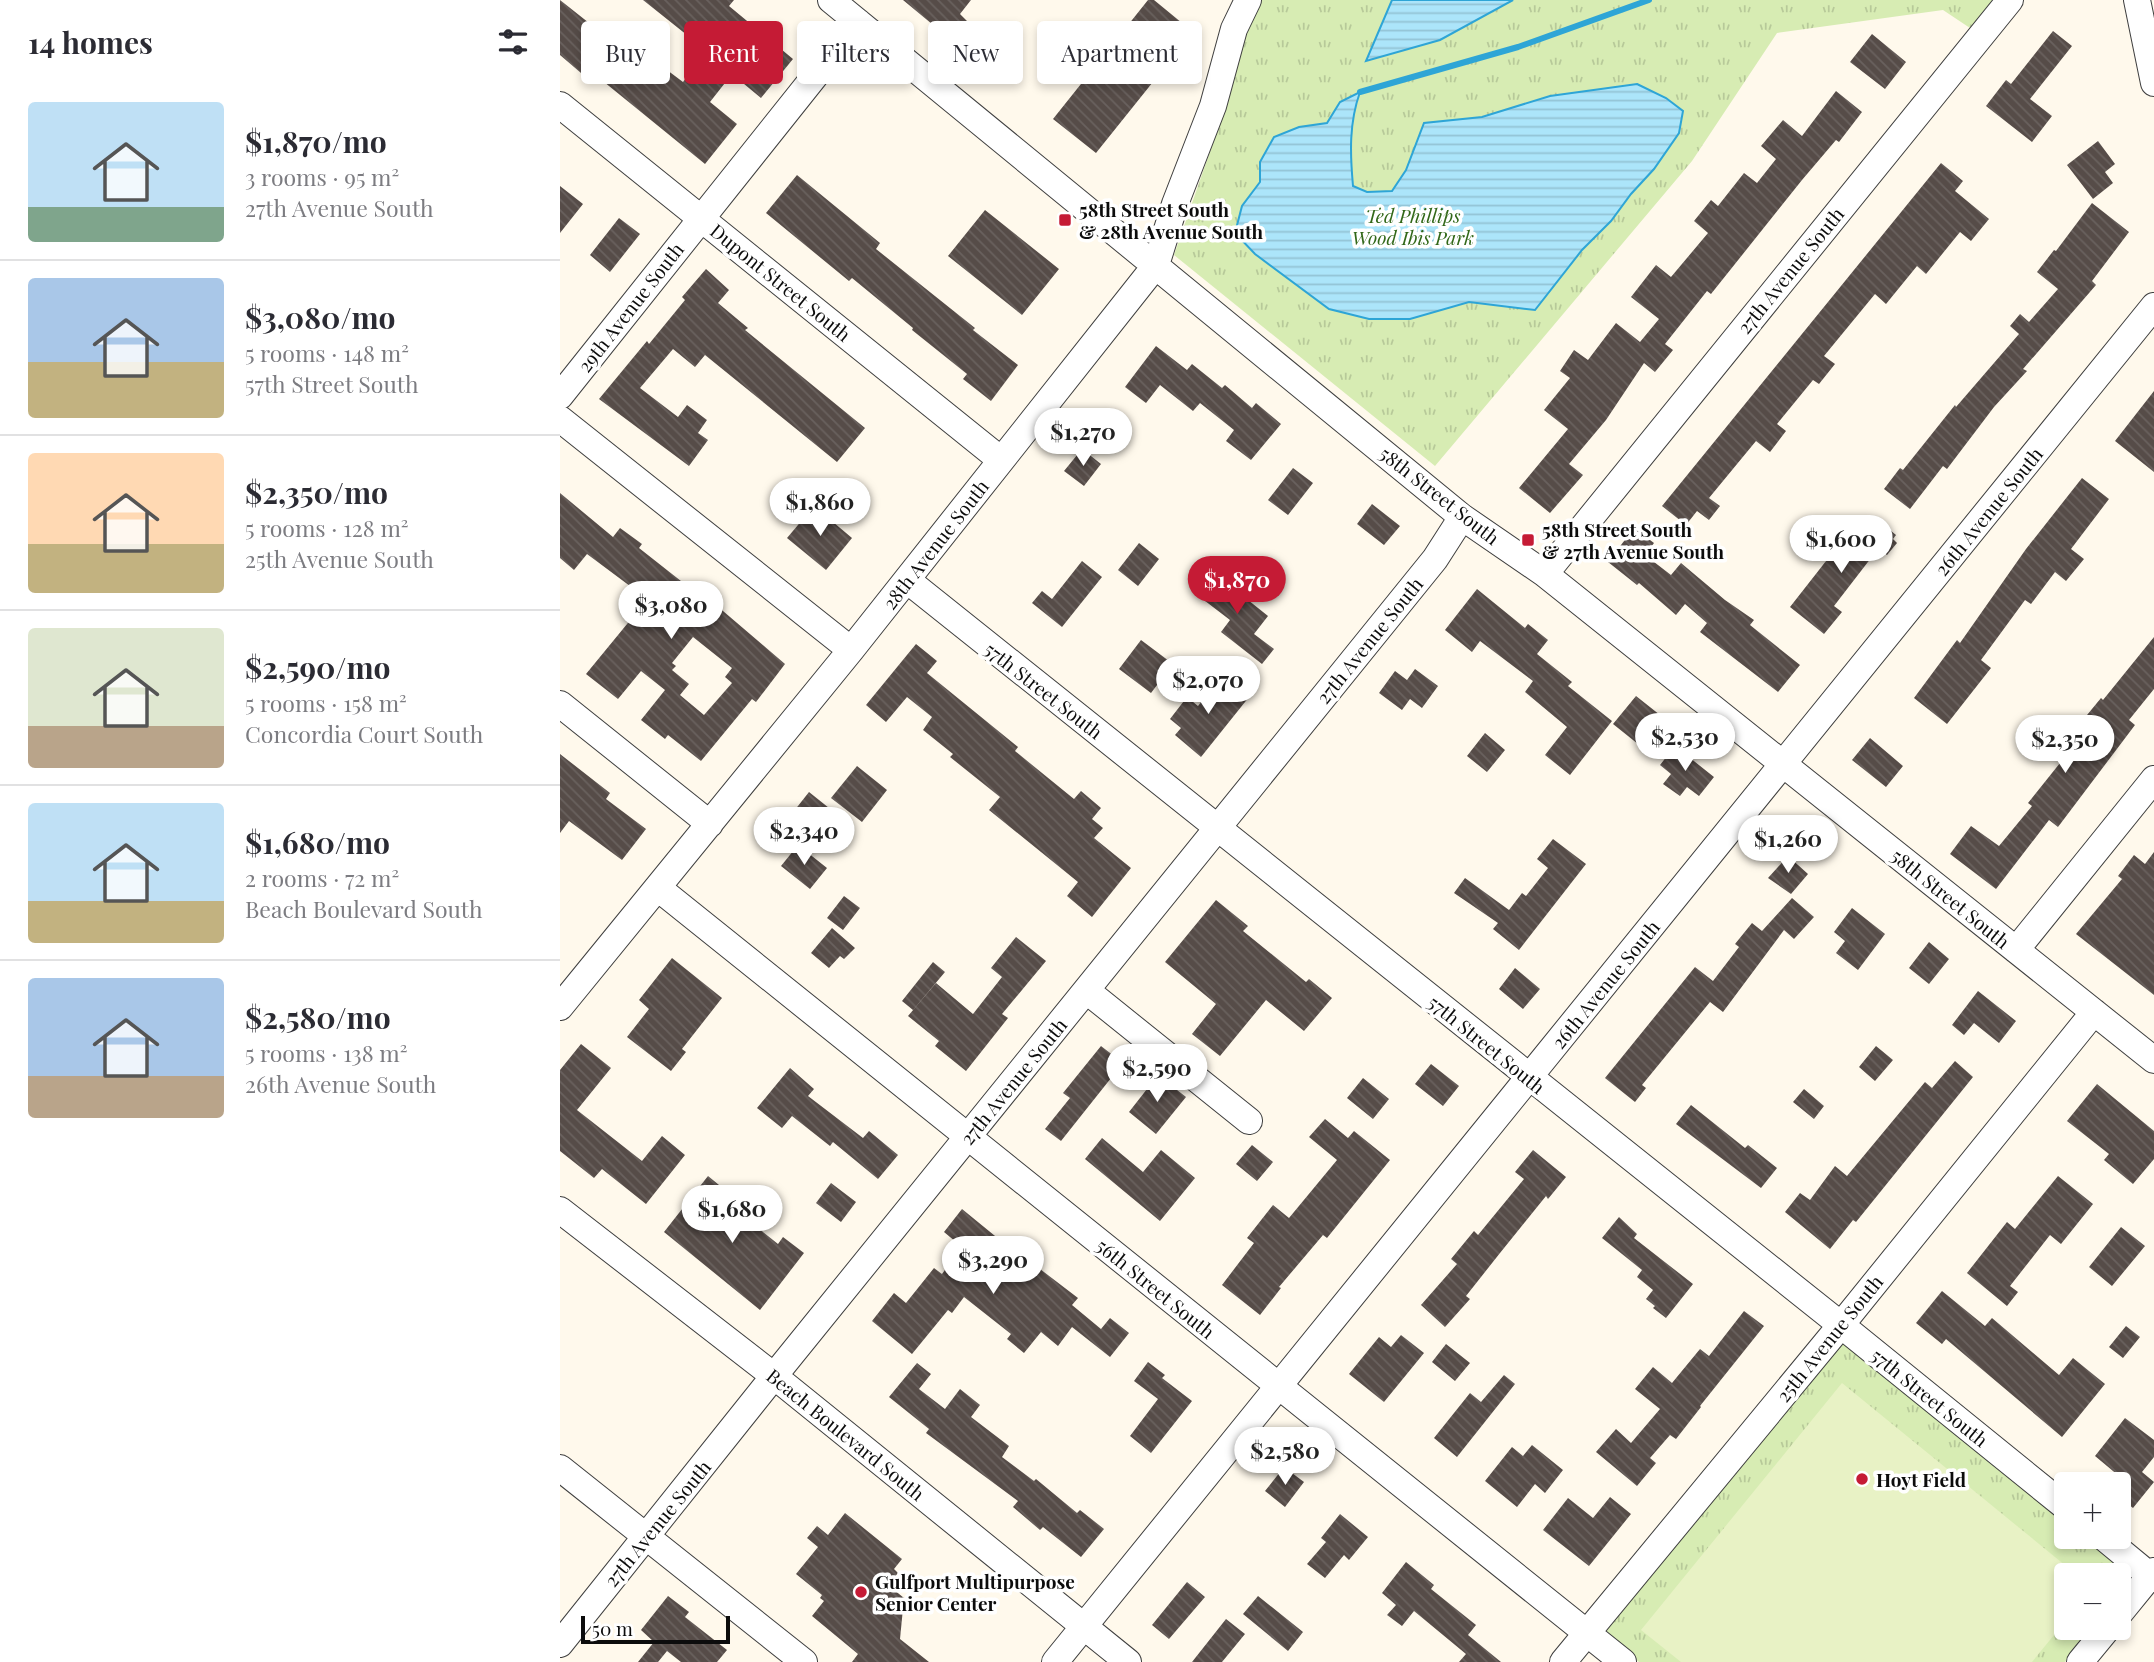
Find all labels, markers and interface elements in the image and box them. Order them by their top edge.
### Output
chip: Buy [581,21,670,84]
chip: Rent [684,21,783,84]
chip: Filters [797,21,914,84]
chip: New [928,21,1023,84]
chip: Apartment [1037,21,1202,84]
text: 14 homes [28,22,153,62]
icon: filters [494,23,532,61]
text: $1,870/mo [245,121,387,161]
icon: home [84,130,168,214]
text: 3 rooms · 95 m² [245,161,399,192]
text: 27th Avenue South [245,192,434,223]
place label: 58th Street South & 28th Avenue South [1079,196,1264,244]
street label: 27th Avenue South [1731,201,1849,339]
park label: Ted Phillips Wood Ibis Park [1352,202,1474,250]
marker: 58th Street South & 28th Avenue South [1057,212,1073,228]
street label: Dupont Street South [705,217,857,347]
street label: 29th Avenue South [571,237,689,377]
text: $3,080/mo [245,297,396,337]
icon: home [84,306,168,390]
text: 5 rooms · 148 m² [245,337,409,368]
text: 57th Street South [245,368,418,399]
pin: $1,270 [1026,408,1140,468]
text: $1,270 [1050,415,1116,446]
street label: 58th Street South [1375,440,1505,550]
street label: 26th Avenue South [1928,441,2048,581]
text: $2,350/mo [245,472,388,512]
street label: 28th Avenue South [876,474,994,614]
pin: $1,860 [763,478,877,538]
icon: home [84,481,168,565]
text: $1,860 [786,485,854,516]
text: 5 rooms · 128 m² [245,512,409,543]
place label: 58th Street South & 27th Avenue South [1542,516,1725,564]
pin: $1,600 [1784,516,1898,575]
text: $1,600 [1806,522,1876,553]
marker: 58th Street South & 27th Avenue South [1520,532,1536,548]
text: 25th Avenue South [245,543,434,574]
pin: $1,870 [1180,556,1294,616]
text: $1,870 [1204,563,1270,594]
street label: 27th Avenue South [1310,571,1428,709]
pin: $3,080 [614,582,728,641]
text: $3,080 [634,588,708,619]
street label: 57th Street South [980,636,1108,744]
text: $2,590/mo [245,647,390,687]
icon: home [84,656,168,740]
pin: $2,070 [1151,656,1265,716]
text: $2,070 [1172,663,1244,694]
text: 5 rooms · 158 m² [245,687,407,718]
pin: $2,530 [1628,714,1742,773]
pin: $2,350 [2008,716,2122,775]
text: Concordia Court South [245,718,483,749]
text: $2,530 [1651,720,1719,751]
text: $2,350 [2031,722,2099,753]
pin: $2,340 [747,808,861,867]
text: $2,340 [770,814,838,845]
pin: $1,260 [1731,816,1845,875]
text: $1,680/mo [245,822,390,862]
text: $1,260 [1754,822,1822,853]
icon: home [84,831,168,915]
street label: 58th Street South [1886,842,2016,954]
text: 2 rooms · 72 m² [245,862,399,893]
text: Beach Boulevard South [245,893,483,924]
street label: 26th Avenue South [1545,914,1665,1054]
street label: 57th Street South [1423,989,1551,1099]
text: $2,580/mo [245,997,391,1037]
icon: home [84,1006,168,1090]
street label: 27th Avenue South [954,1012,1072,1150]
text: 5 rooms · 138 m² [245,1037,408,1068]
pin: $2,590 [1100,1044,1214,1104]
text: $2,590 [1122,1051,1192,1082]
text: 26th Avenue South [245,1068,436,1099]
pin: $1,680 [675,1186,789,1245]
text: $1,680 [698,1192,766,1223]
street label: 56th Street South [1091,1232,1221,1344]
pin: $3,290 [936,1236,1050,1296]
text: $3,290 [958,1243,1028,1274]
street label: 25th Avenue South [1770,1269,1888,1407]
street label: 57th Street South [1866,1342,1994,1452]
street label: Beach Boulevard South [762,1362,930,1506]
pin: $2,580 [1228,1428,1342,1487]
text: $2,580 [1250,1434,1320,1465]
street label: 27th Avenue South [598,1454,716,1592]
place label: Hoyt Field [1876,1466,1967,1492]
marker: Hoyt Field [1854,1471,1870,1487]
map controls [2054,1472,2131,1640]
button: + [2054,1472,2131,1549]
button: − [2054,1563,2131,1640]
place label: Gulfport Multipurpose Senior Center [875,1568,1075,1616]
marker: Gulfport Multipurpose Senior Center [853,1584,869,1600]
scale bar [581,1613,730,1645]
text: 50 m [592,1615,633,1641]

